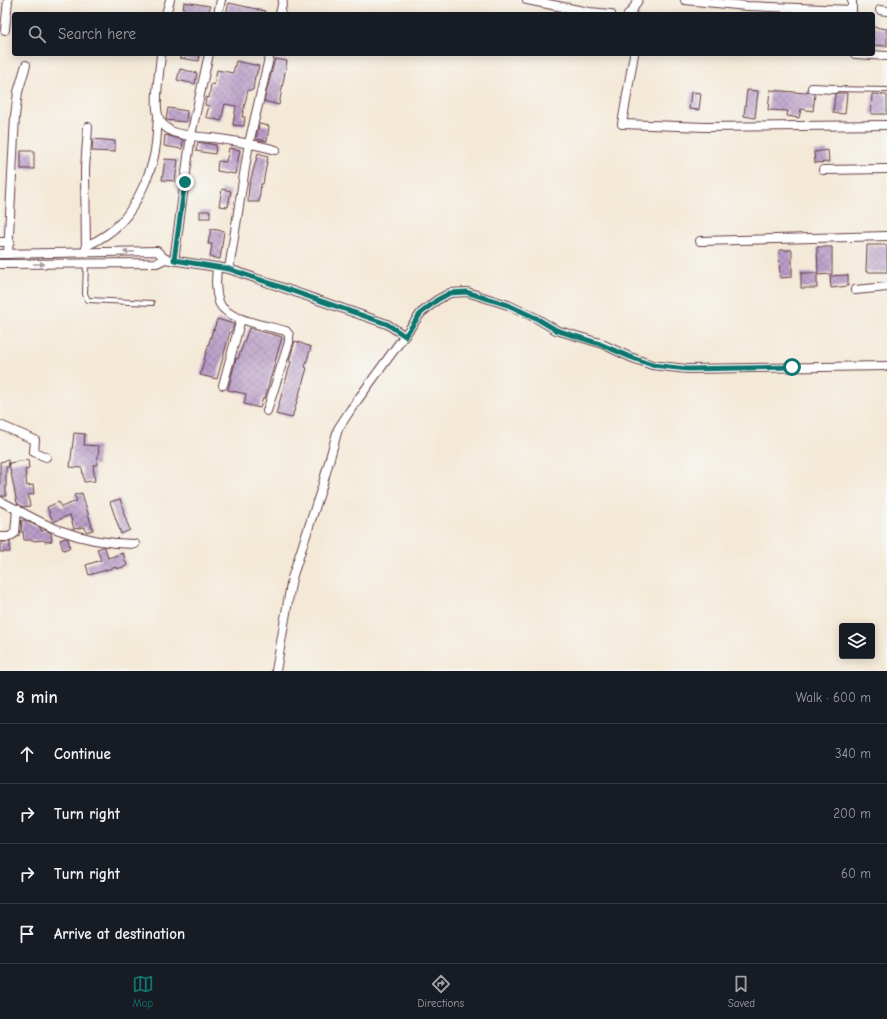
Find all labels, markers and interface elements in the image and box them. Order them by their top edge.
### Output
search box [12,12,875,56]
icon: search [26,23,48,45]
text: Search here [58,25,136,43]
route end [176,173,194,191]
one-way arrow [122,249,135,255]
one-way arrow [33,261,46,267]
route start [783,358,801,376]
map controls [839,623,875,659]
button: layers [839,623,875,659]
text: 8 min [16,688,58,707]
text: Walk · 600 m [796,690,871,705]
icon: ahead [16,743,38,765]
text: Continue [54,745,111,763]
text: 340 m [835,746,871,761]
icon: right [16,803,38,825]
text: Turn right [54,805,120,823]
text: 200 m [833,806,871,821]
icon: right [16,863,38,885]
text: Turn right [54,865,120,883]
text: 60 m [841,866,871,881]
icon: arrive [16,923,38,945]
text: Arrive at destination [54,925,185,943]
tab: Map [132,973,154,1010]
tab: Directions [418,973,464,1010]
tab: Saved [728,973,755,1010]

